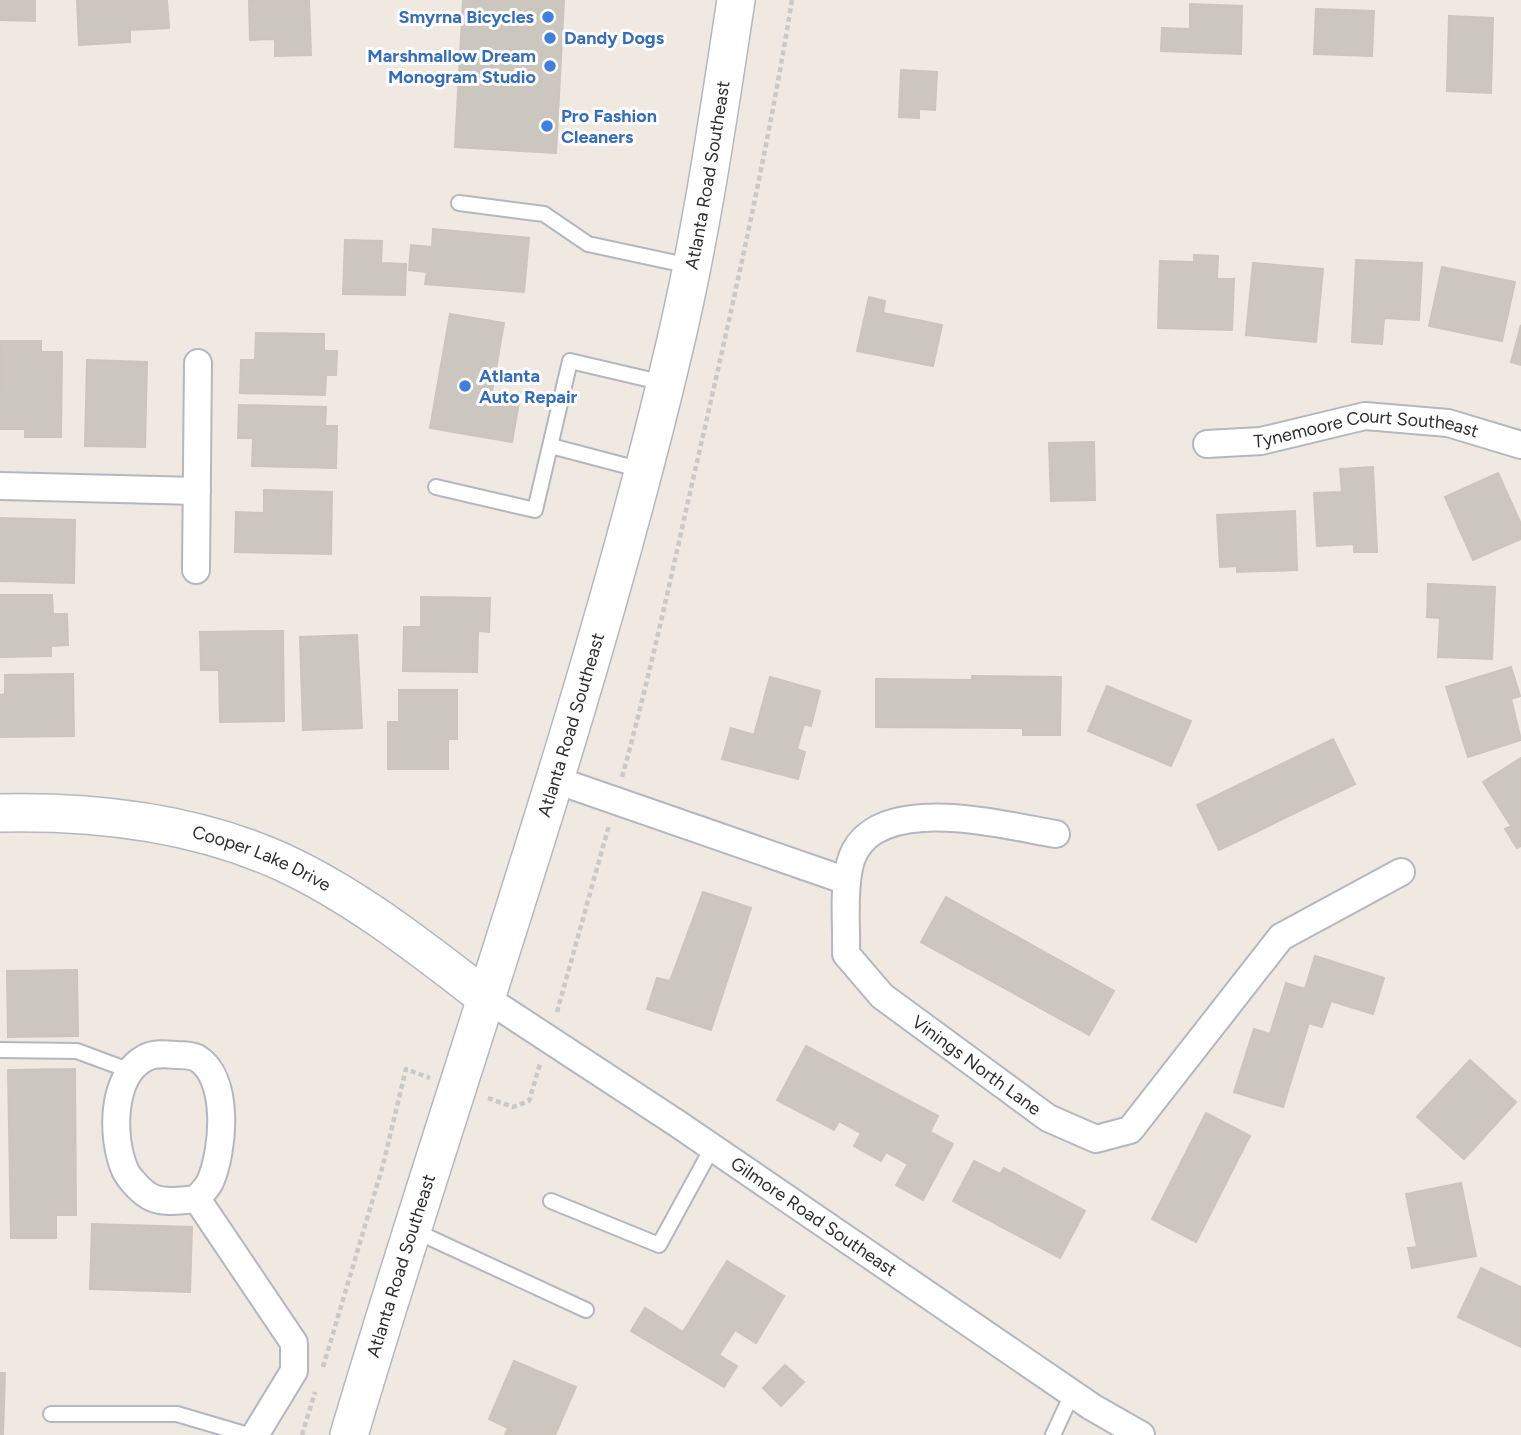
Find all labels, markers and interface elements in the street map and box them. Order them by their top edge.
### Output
place label: Smyrna Bicycles [398,6,535,28]
marker: Smyrna Bicycles [540,9,556,25]
place label: Dandy Dogs [564,27,665,49]
marker: Dandy Dogs [542,30,558,46]
place label: Marshmallow Dream Monogram Studio [367,45,536,88]
marker: Marshmallow Dream Monogram Studio [542,58,558,74]
street label: Atlanta Road Southeast [681,79,735,271]
place label: Pro Fashion Cleaners [561,105,657,148]
marker: Pro Fashion Cleaners [539,118,555,134]
place label: Atlanta Auto Repair [479,365,578,408]
marker: Atlanta Auto Repair [457,378,473,394]
street label: Tynemoore Court Southeast [1253,404,1481,452]
street label: Atlanta Road Southeast [533,630,609,820]
street label: Cooper Lake Drive [190,821,335,896]
street label: Vinings North Lane [908,1011,1045,1120]
street label: Gilmore Road Southeast [726,1152,901,1281]
street label: Atlanta Road Southeast [362,1171,440,1360]

